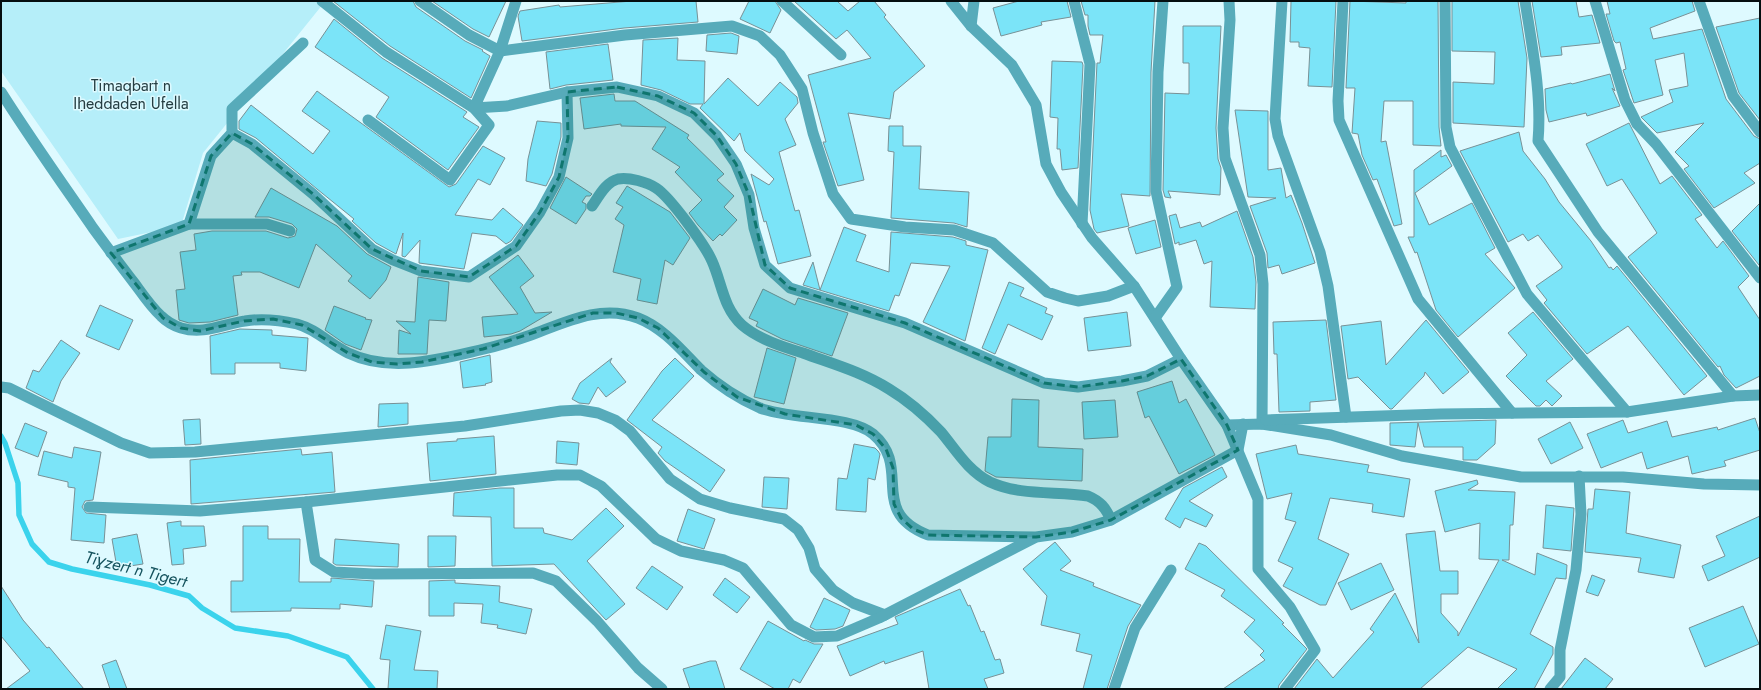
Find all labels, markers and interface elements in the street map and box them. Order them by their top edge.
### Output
park label: Timaqbart n Iḥeddaden Ufella [73,74,189,115]
water label: Tiɣzert n Tigert [83,545,190,594]

